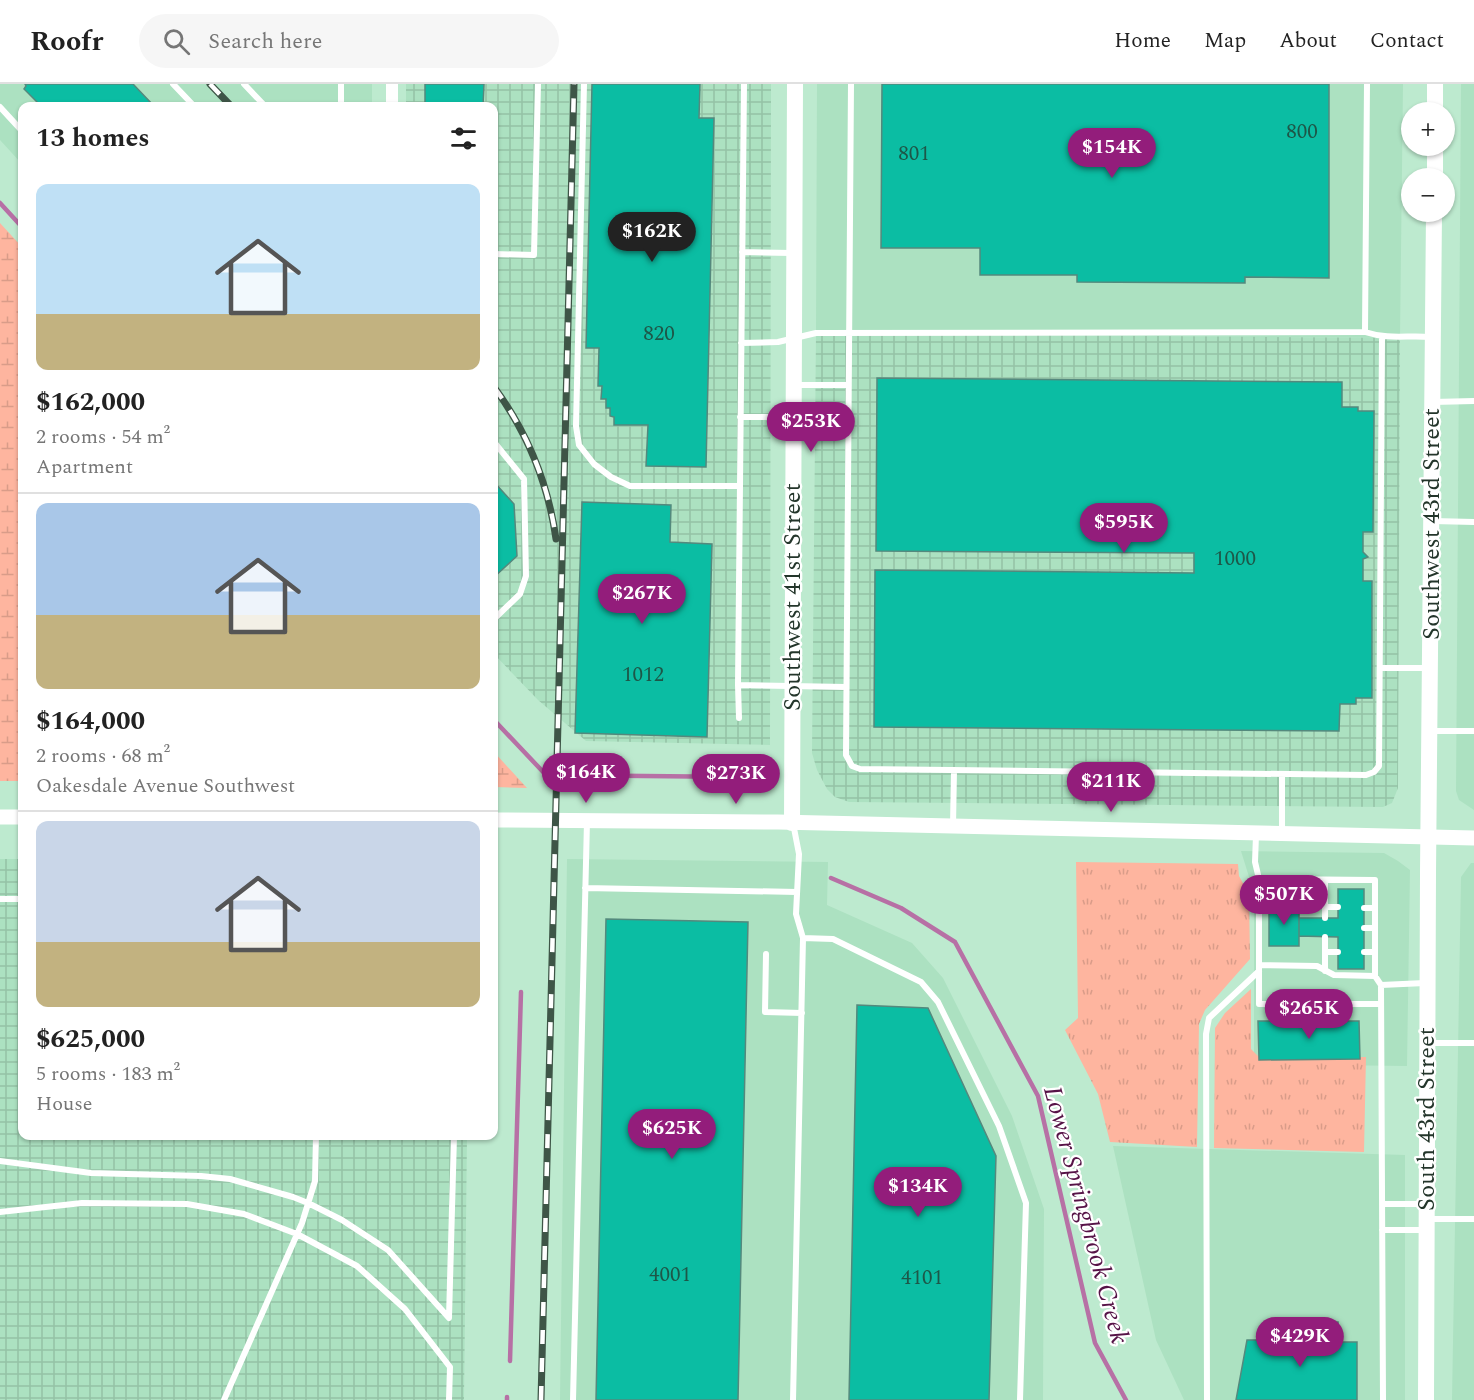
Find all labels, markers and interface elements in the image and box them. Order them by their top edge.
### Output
search box [139,14,559,68]
text: Roofr [30,20,103,63]
icon: search [160,25,193,58]
text: Search here [208,25,322,58]
text: Home [1114,25,1171,57]
text: Map [1204,25,1246,57]
text: About [1279,25,1337,57]
text: Contact [1370,25,1444,57]
map controls [1401,102,1455,222]
button: + [1401,102,1455,156]
house number: 800 [1286,116,1318,148]
text: 13 homes [36,118,150,158]
icon: filters [447,122,480,155]
pin: $154K [1070,128,1154,179]
text: $154K [1082,132,1142,162]
house number: 801 [898,138,930,170]
button: − [1401,168,1455,222]
pin: $162K [610,212,694,263]
text: $162K [622,216,682,246]
icon: home [204,223,312,331]
house number: 820 [643,318,675,350]
text: $162,000 [36,382,145,422]
pin: $253K [769,402,853,453]
text: $253K [781,406,841,436]
street label: Southwest 43rd Street [1414,408,1450,640]
text: 2 rooms · 54 m² [36,422,170,452]
text: Apartment [36,452,133,482]
street label: Southwest 41st Street [775,483,811,711]
pin: $595K [1082,503,1166,554]
text: $595K [1094,507,1154,537]
icon: home [204,542,312,650]
house number: 1000 [1214,543,1256,575]
pin: $267K [600,574,684,625]
text: $267K [612,578,672,608]
house number: 1012 [622,659,664,691]
text: $164,000 [36,701,145,741]
text: 2 rooms · 68 m² [36,741,170,771]
pin: $164K [544,753,628,804]
pin: $273K [694,754,778,805]
text: $164K [556,757,616,787]
text: $273K [706,758,766,788]
pin: $211K [1069,762,1153,813]
text: $211K [1081,766,1141,796]
text: Oakesdale Avenue Southwest [36,771,295,801]
icon: home [204,860,312,968]
pin: $507K [1242,875,1326,926]
text: $507K [1254,879,1314,909]
pin: $265K [1267,989,1351,1040]
text: $265K [1279,993,1339,1023]
text: $625,000 [36,1019,145,1059]
street label: South 43rd Street [1409,1027,1445,1211]
text: 5 rooms · 183 m² [36,1059,180,1089]
water label: Lower Springbrook Creek [1032,1081,1140,1349]
text: House [36,1089,93,1119]
pin: $625K [630,1109,714,1160]
text: $625K [642,1113,702,1143]
pin: $134K [876,1167,960,1218]
text: $134K [888,1171,948,1201]
house number: 4001 [649,1259,691,1291]
house number: 4101 [901,1262,943,1294]
pin: $429K [1258,1317,1342,1368]
text: $429K [1270,1321,1330,1351]

